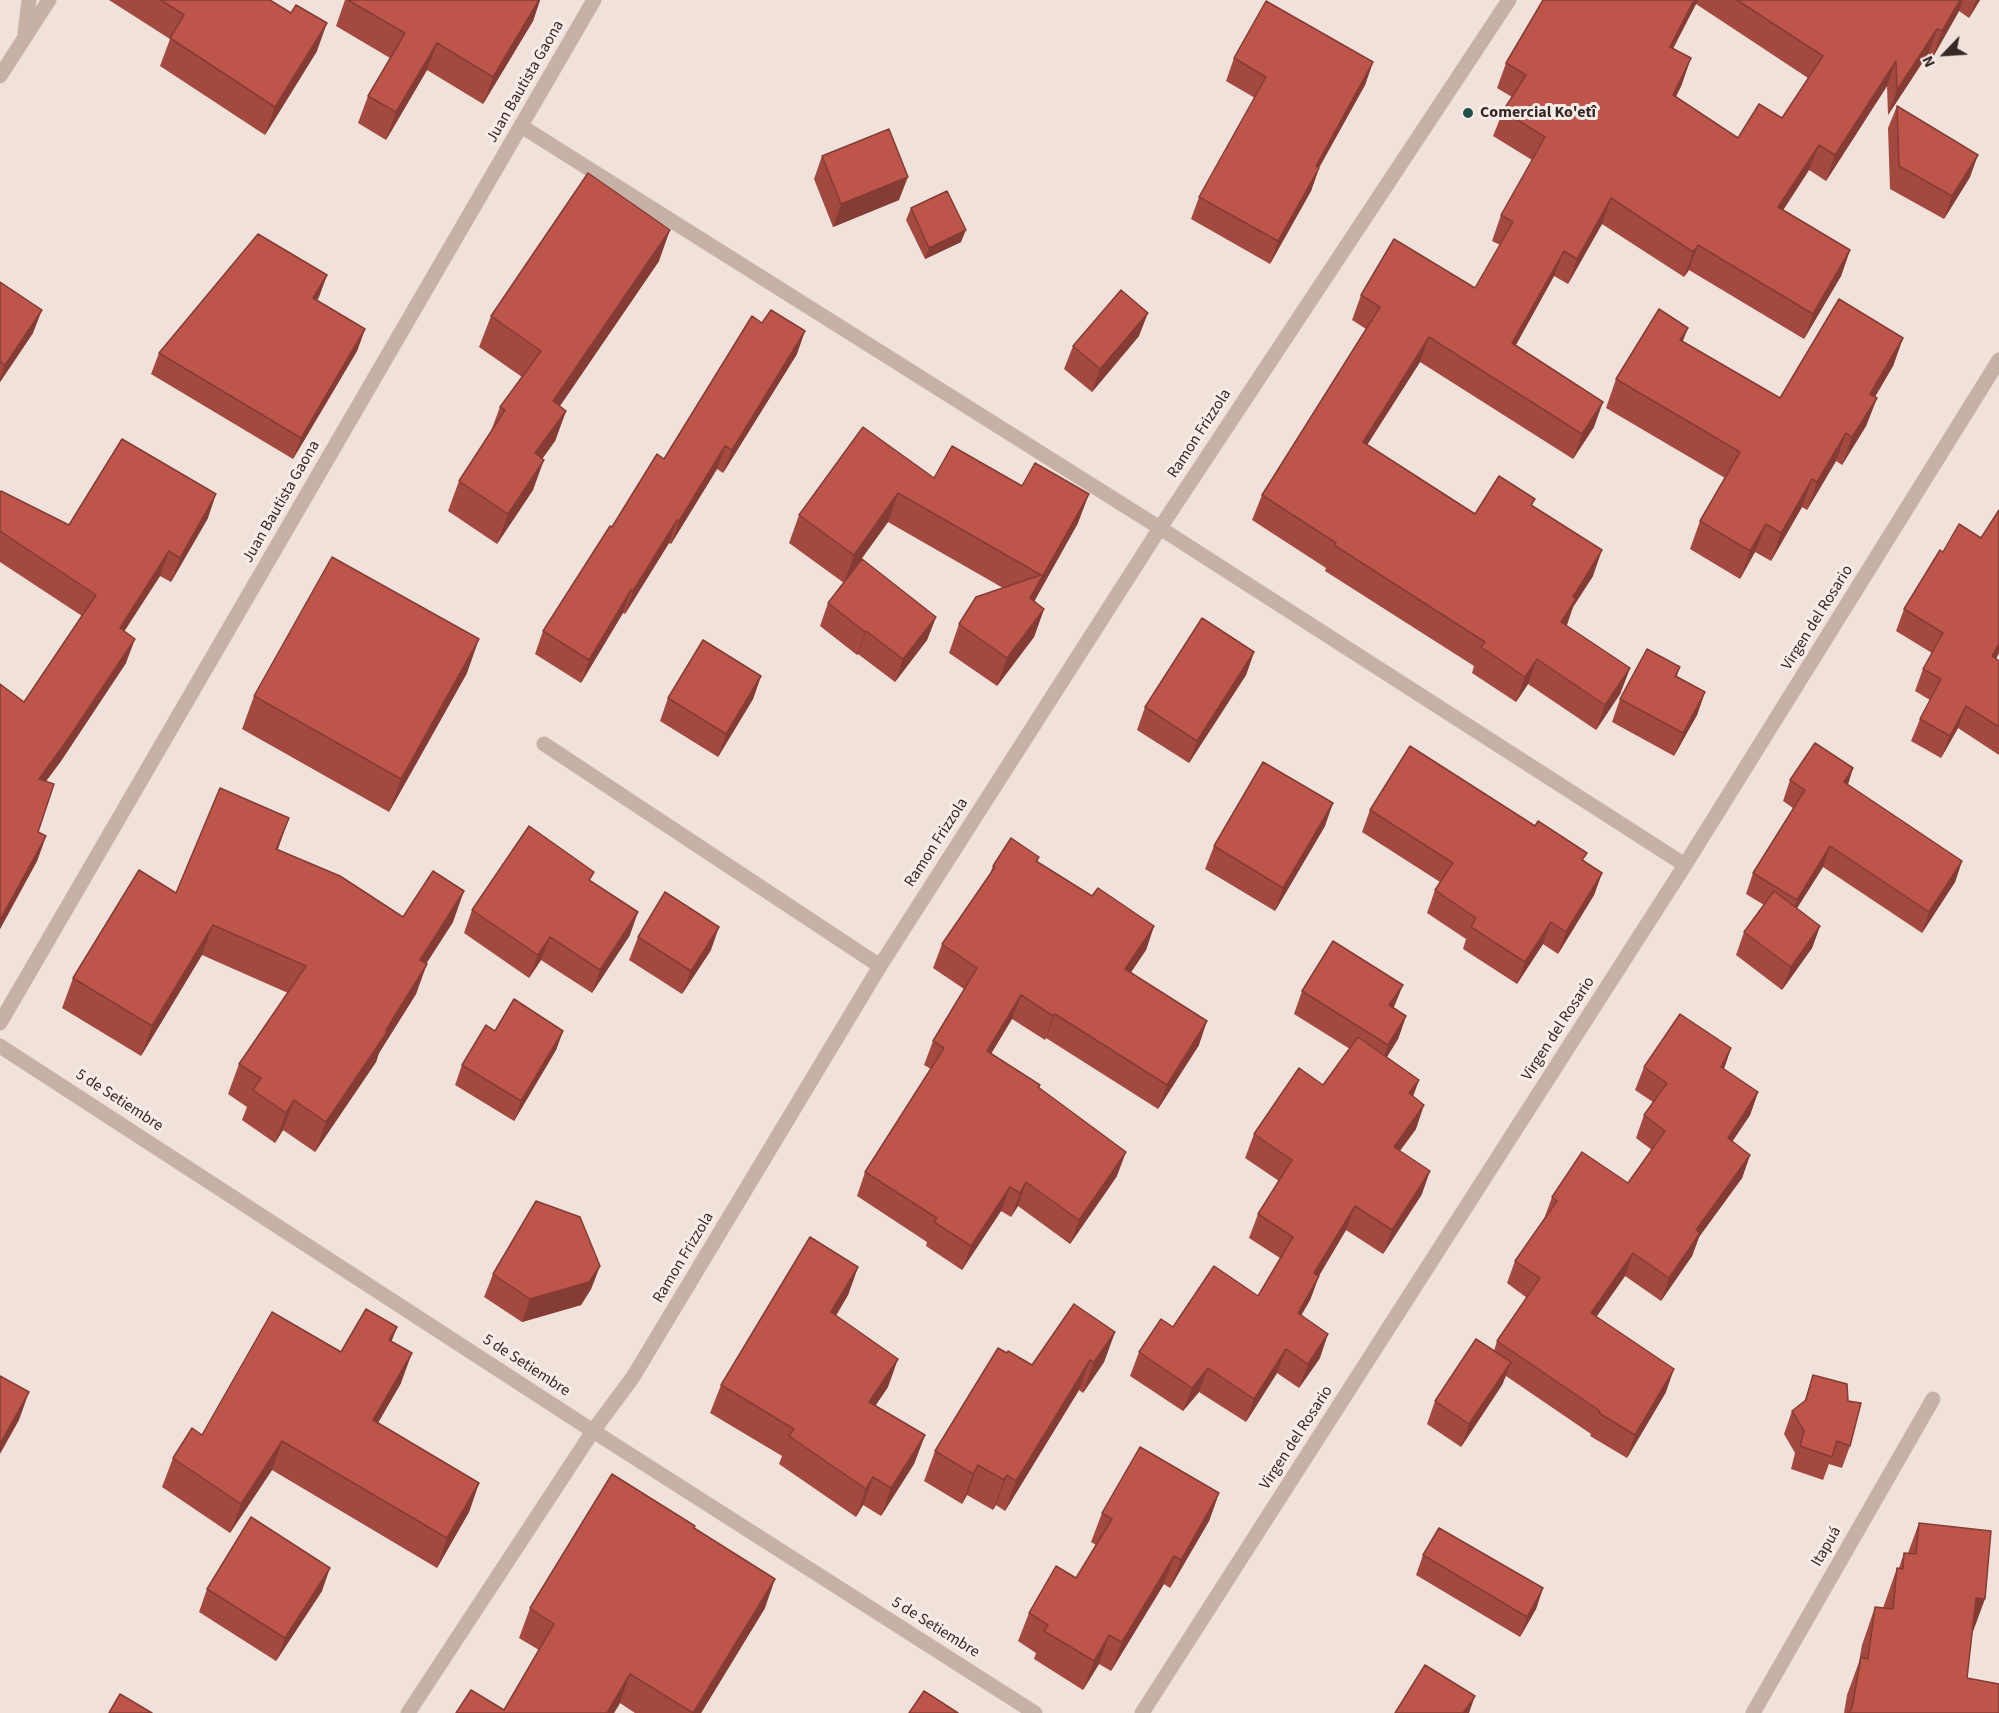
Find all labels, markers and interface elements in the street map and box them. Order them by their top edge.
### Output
street label: Juan Bautista Gaona [483,17,569,147]
north arrow [1915,24,1975,84]
text: N [1916,52,1941,71]
place label: Comercial Ko'etî [1480,103,1596,123]
marker: Comercial Ko'etî [1461,106,1475,120]
street label: Ramon Frizzola [1164,386,1236,482]
street label: Juan Bautista Gaona [239,437,325,567]
street label: Virgen del Rosario [1778,562,1858,674]
street label: Ramon Frizzola [901,795,973,891]
street label: Virgen del Rosario [1518,973,1600,1085]
street label: 5 de Setiembre [72,1066,166,1136]
street label: Ramon Frizzola [649,1209,719,1307]
street label: 5 de Setiembre [479,1331,573,1401]
street label: Virgen del Rosario [1256,1382,1338,1494]
street label: Itapuá [1808,1524,1846,1570]
street label: 5 de Setiembre [887,1593,983,1663]

